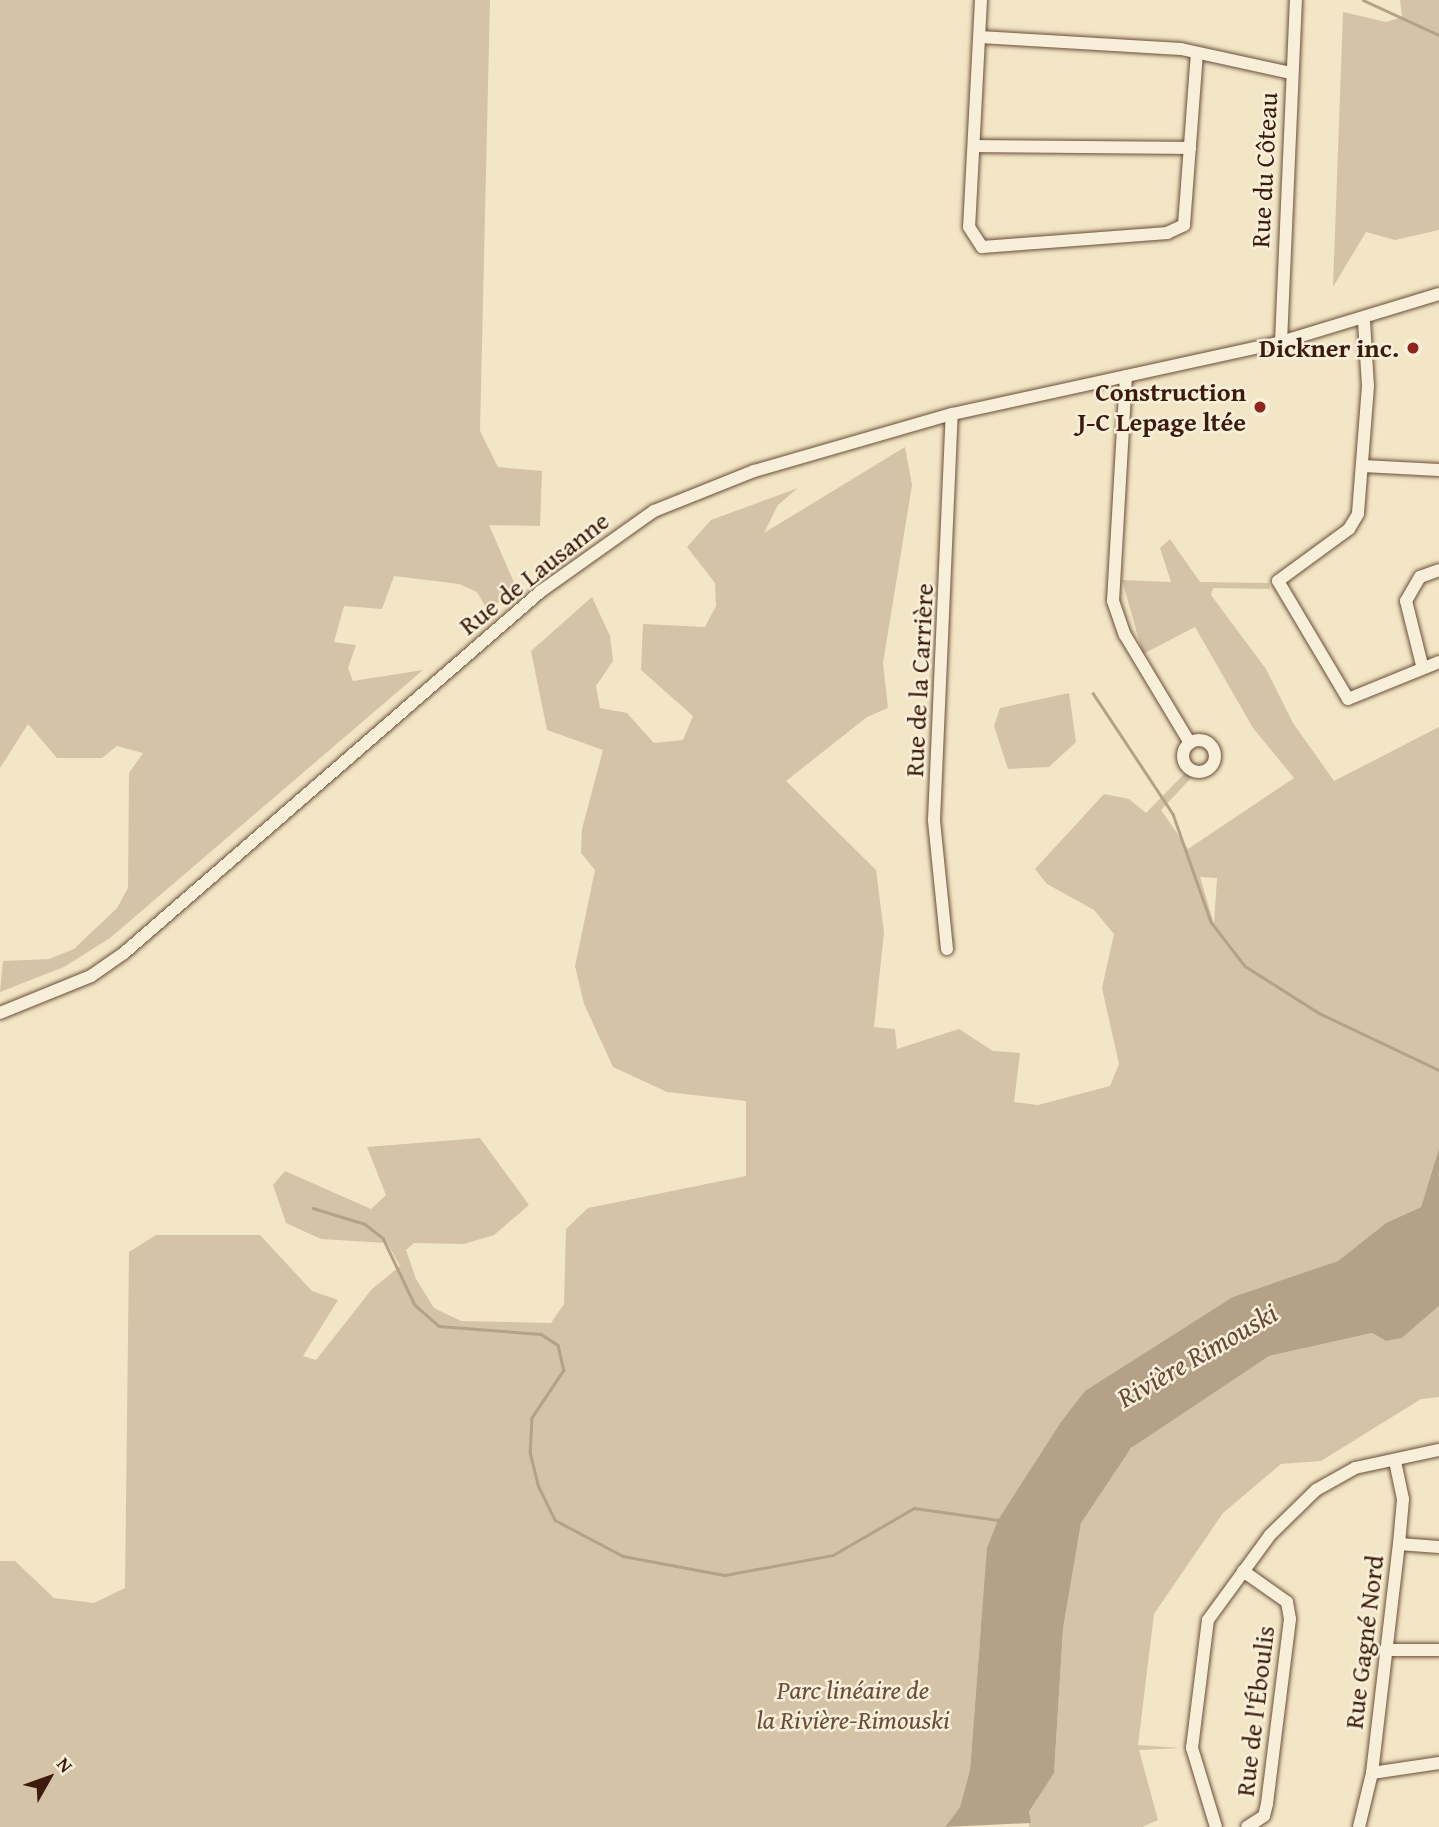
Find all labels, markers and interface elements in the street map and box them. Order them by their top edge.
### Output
street label: Rue du Côteau [1244,91,1284,249]
place label: Dickner inc. [1259,332,1399,364]
marker: Dickner inc. [1405,340,1421,356]
place label: Construction J-C Lepage ltée [1077,376,1246,438]
marker: Construction J-C Lepage ltée [1252,399,1268,415]
street label: Rue de Lausanne [453,505,615,641]
street label: Rue de la Carrière [898,582,940,778]
water label: Rivière Rimouski [1111,1296,1283,1414]
street label: Rue Gagné Nord [1338,1553,1390,1731]
street label: Rue de l'Éboulis [1229,1624,1281,1798]
park label: Parc linéaire de la Rivière-Rimouski [756,1674,950,1736]
north arrow [14,1743,84,1813]
text: N [50,1751,80,1778]

